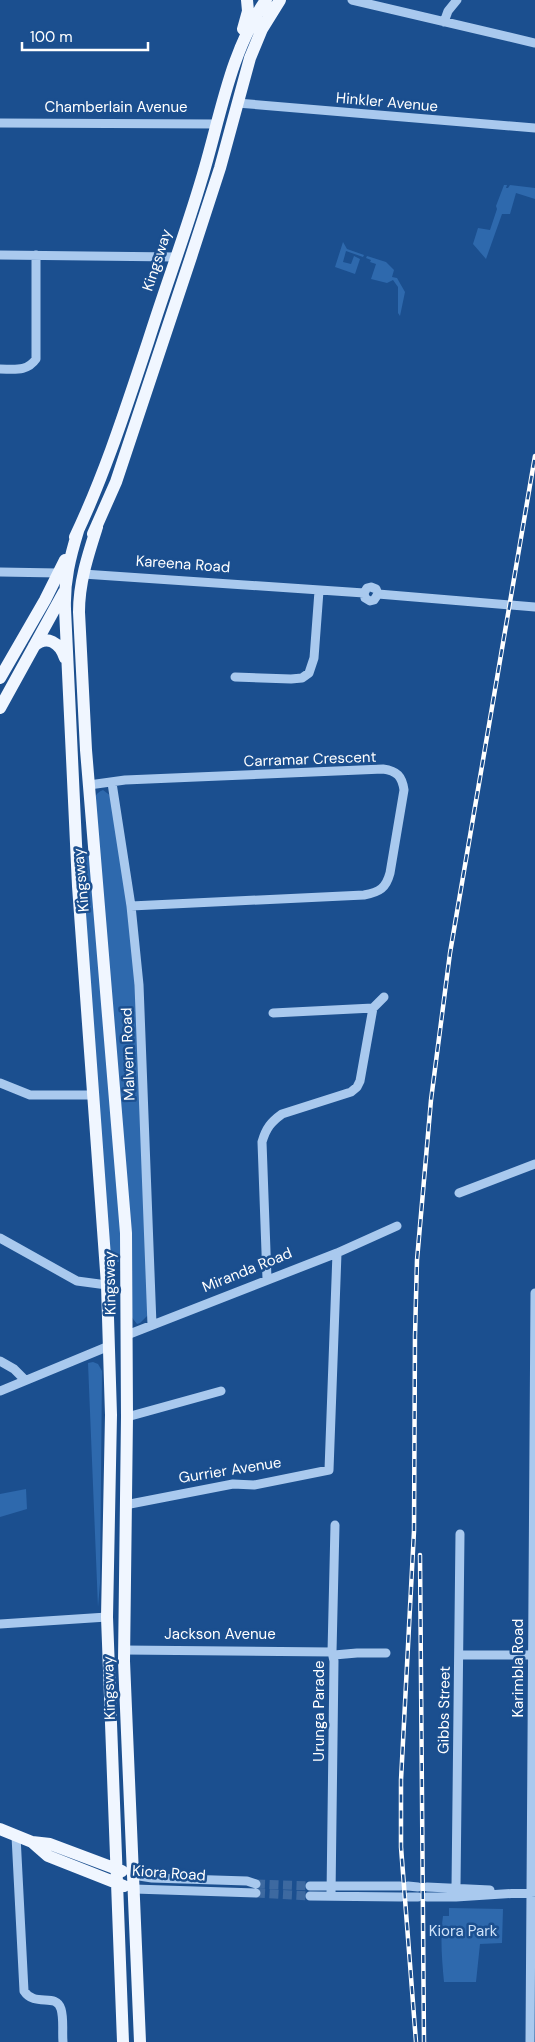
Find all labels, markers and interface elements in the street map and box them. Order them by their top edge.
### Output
scale bar [22,20,149,52]
text: 100 m [30,27,73,47]
street label: Hinkler Avenue [335,88,439,116]
street label: Chamberlain Avenue [44,97,188,117]
street label: Kingsway [138,226,177,294]
street label: Kareena Road [135,551,231,577]
street label: Carramar Crescent [243,747,377,771]
street label: Kingsway [68,847,94,913]
street label: Malvern Road [116,1007,140,1101]
street label: Miranda Road [199,1243,295,1297]
street label: Kingsway [99,1250,121,1315]
street label: Gurrier Avenue [177,1452,283,1488]
street label: Karimbla Road [508,1619,528,1717]
street label: Jackson Avenue [164,1624,276,1644]
street label: Kingsway [98,1655,120,1720]
street label: Urunga Parade [309,1660,329,1762]
street label: Gibbs Street [433,1666,455,1754]
street label: Kiora Road [131,1860,207,1886]
park label: Kiora Park [429,1921,498,1941]

